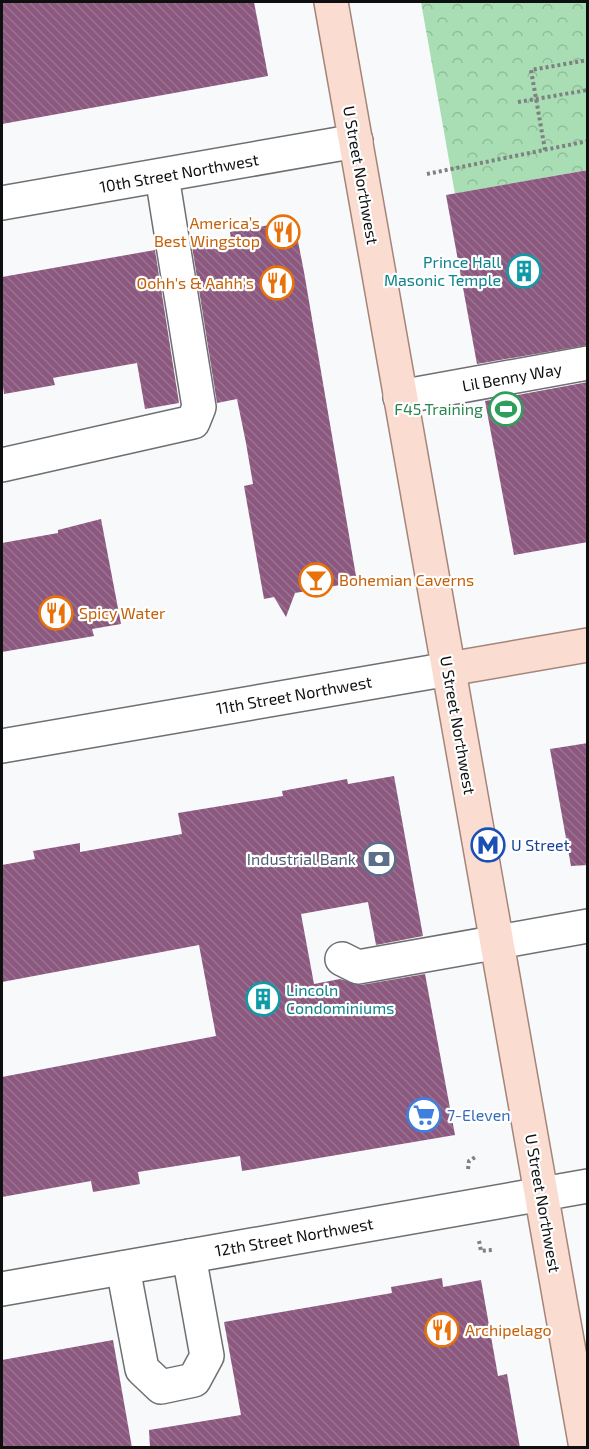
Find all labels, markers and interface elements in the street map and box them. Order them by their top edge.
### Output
street label: U Street Northwest [340,104,383,246]
street label: 10th Street Northwest [98,149,260,196]
place label: America’s Best Wingstop [154,213,260,250]
restaurant icon: America’s Best Wingstop [265,214,301,250]
place label: Prince Hall Masonic Temple [384,252,501,289]
building icon: Prince Hall Masonic Temple [506,253,542,289]
restaurant icon: Oohh's & Aahh's [259,265,295,301]
place label: Oohh's & Aahh's [137,273,254,292]
street label: Lil Benny Way [461,358,564,395]
sports icon: F45 Training [488,391,524,427]
place label: F45 Training [394,399,483,418]
bar icon: Bohemian Caverns [298,562,334,598]
place label: Bohemian Caverns [339,570,474,589]
restaurant icon: Spicy Water [38,595,74,631]
place label: Spicy Water [79,603,166,622]
street label: U Street Northwest [437,654,480,796]
street label: 11th Street Northwest [215,671,373,718]
metro station icon: U Street [470,827,506,863]
place label: U Street [511,835,570,854]
bank icon: Industrial Bank [361,841,397,877]
place label: Industrial Bank [247,849,356,868]
place label: Lincoln Condominiums [286,980,394,1017]
building icon: Lincoln Condominiums [245,981,281,1017]
supermarket icon: 7-Eleven [406,1097,442,1133]
place label: 7-Eleven [447,1105,511,1124]
street label: U Street Northwest [522,1132,565,1274]
street label: 12th Street Northwest [213,1213,375,1260]
restaurant icon: Archipelago [424,1312,460,1348]
place label: Archipelago [465,1320,552,1339]

